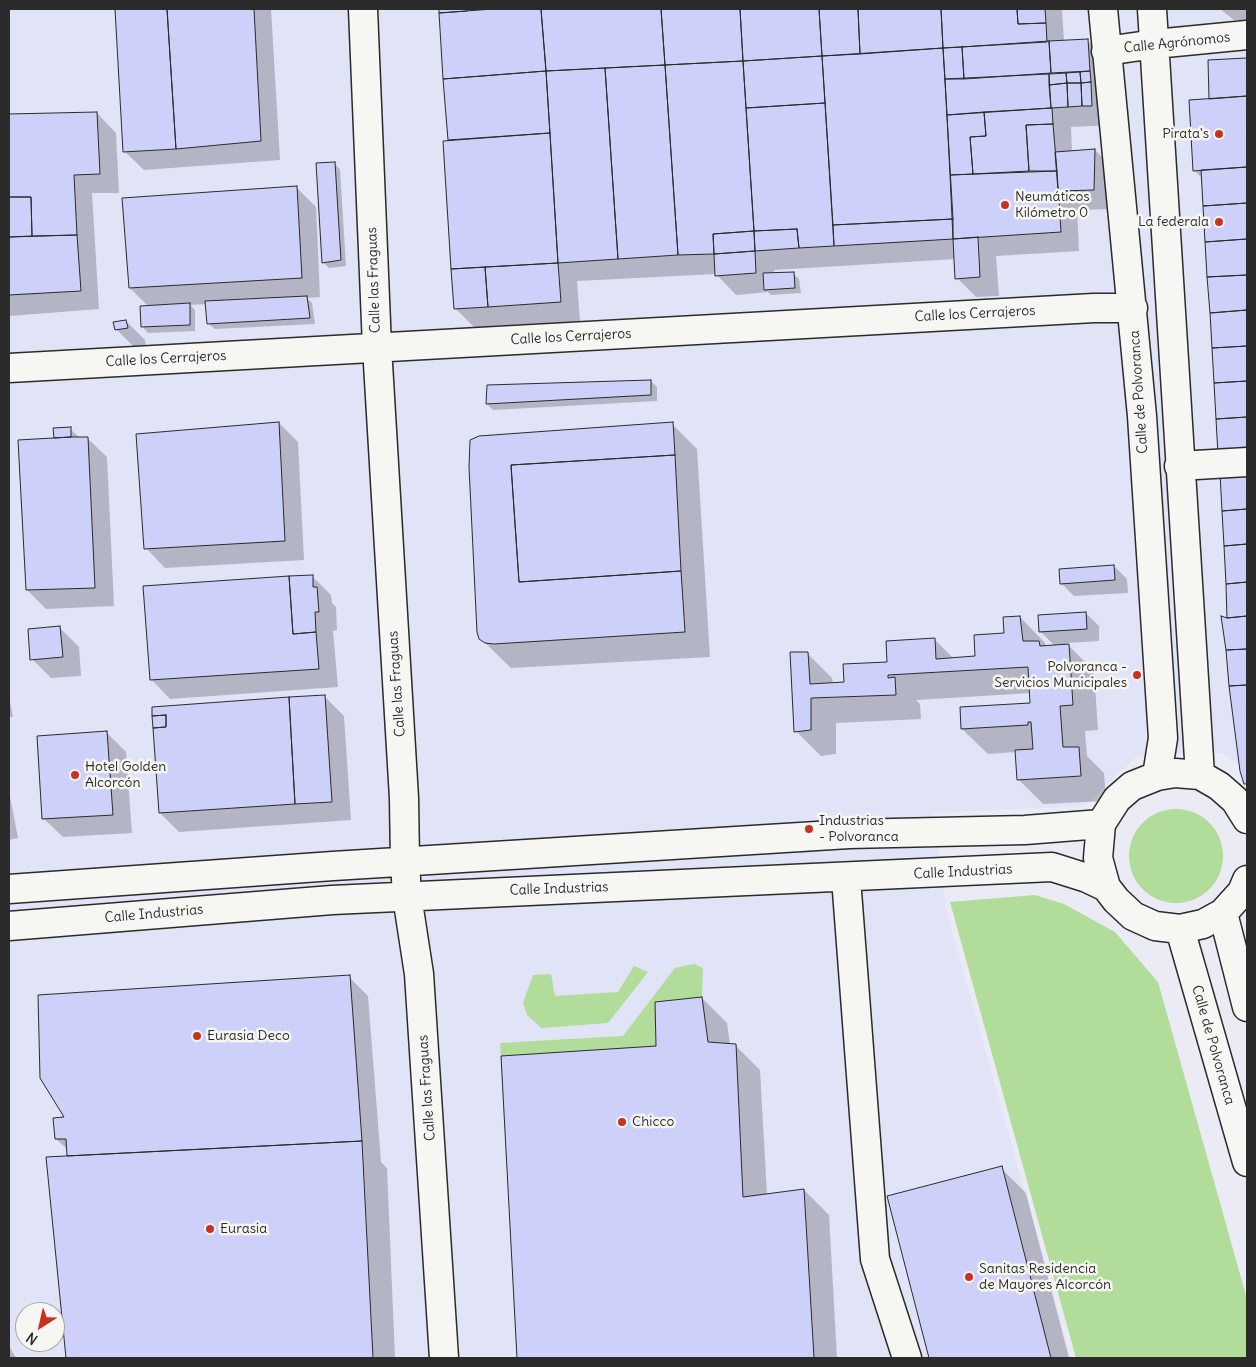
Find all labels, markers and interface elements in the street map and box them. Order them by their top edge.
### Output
street label: Calle Agrónomos [1123,29,1231,57]
place label: Pirata's [1162,126,1209,142]
marker: Pirata's [1213,128,1225,140]
place label: Neumáticos Kilómetro 0 [1015,189,1090,222]
marker: Neumáticos Kilómetro 0 [999,199,1011,211]
place label: La federala [1138,214,1209,230]
marker: La federala [1213,216,1225,228]
street label: Calle las Fraguas [364,227,384,333]
street label: Calle los Cerrajeros [914,302,1036,326]
street label: Calle los Cerrajeros [510,325,632,349]
street label: Calle de Polvoranca [1126,330,1152,454]
street label: Calle los Cerrajeros [105,347,227,371]
street label: Calle las Fraguas [385,630,409,738]
place label: Polvoranca - Servicios Municipales [994,659,1127,692]
marker: Polvoranca - Servicios Municipales [1131,669,1143,681]
place label: Hotel Golden Alcorcón [85,759,166,792]
marker: Hotel Golden Alcorcón [69,769,81,781]
place label: Industrias - Polvoranca [819,813,899,846]
marker: Industrias - Polvoranca [803,823,815,835]
street label: Calle Industrias [913,861,1013,883]
street label: Calle Industrias [509,879,609,899]
street label: Calle Industrias [104,901,204,927]
street label: Calle de Polvoranca [1188,983,1238,1107]
place label: Eurasia Deco [207,1028,290,1044]
marker: Eurasia Deco [191,1030,203,1042]
street label: Calle las Fraguas [415,1034,439,1142]
place label: Chicco [632,1114,674,1130]
marker: Chicco [616,1116,628,1128]
place label: Eurasia [220,1221,267,1237]
marker: Eurasia [204,1223,216,1235]
place label: Sanitas Residencia de Mayores Alcorcón [979,1261,1111,1294]
marker: Sanitas Residencia de Mayores Alcorcón [963,1271,975,1283]
north arrow [15,1302,65,1352]
text: N [23,1328,41,1349]

